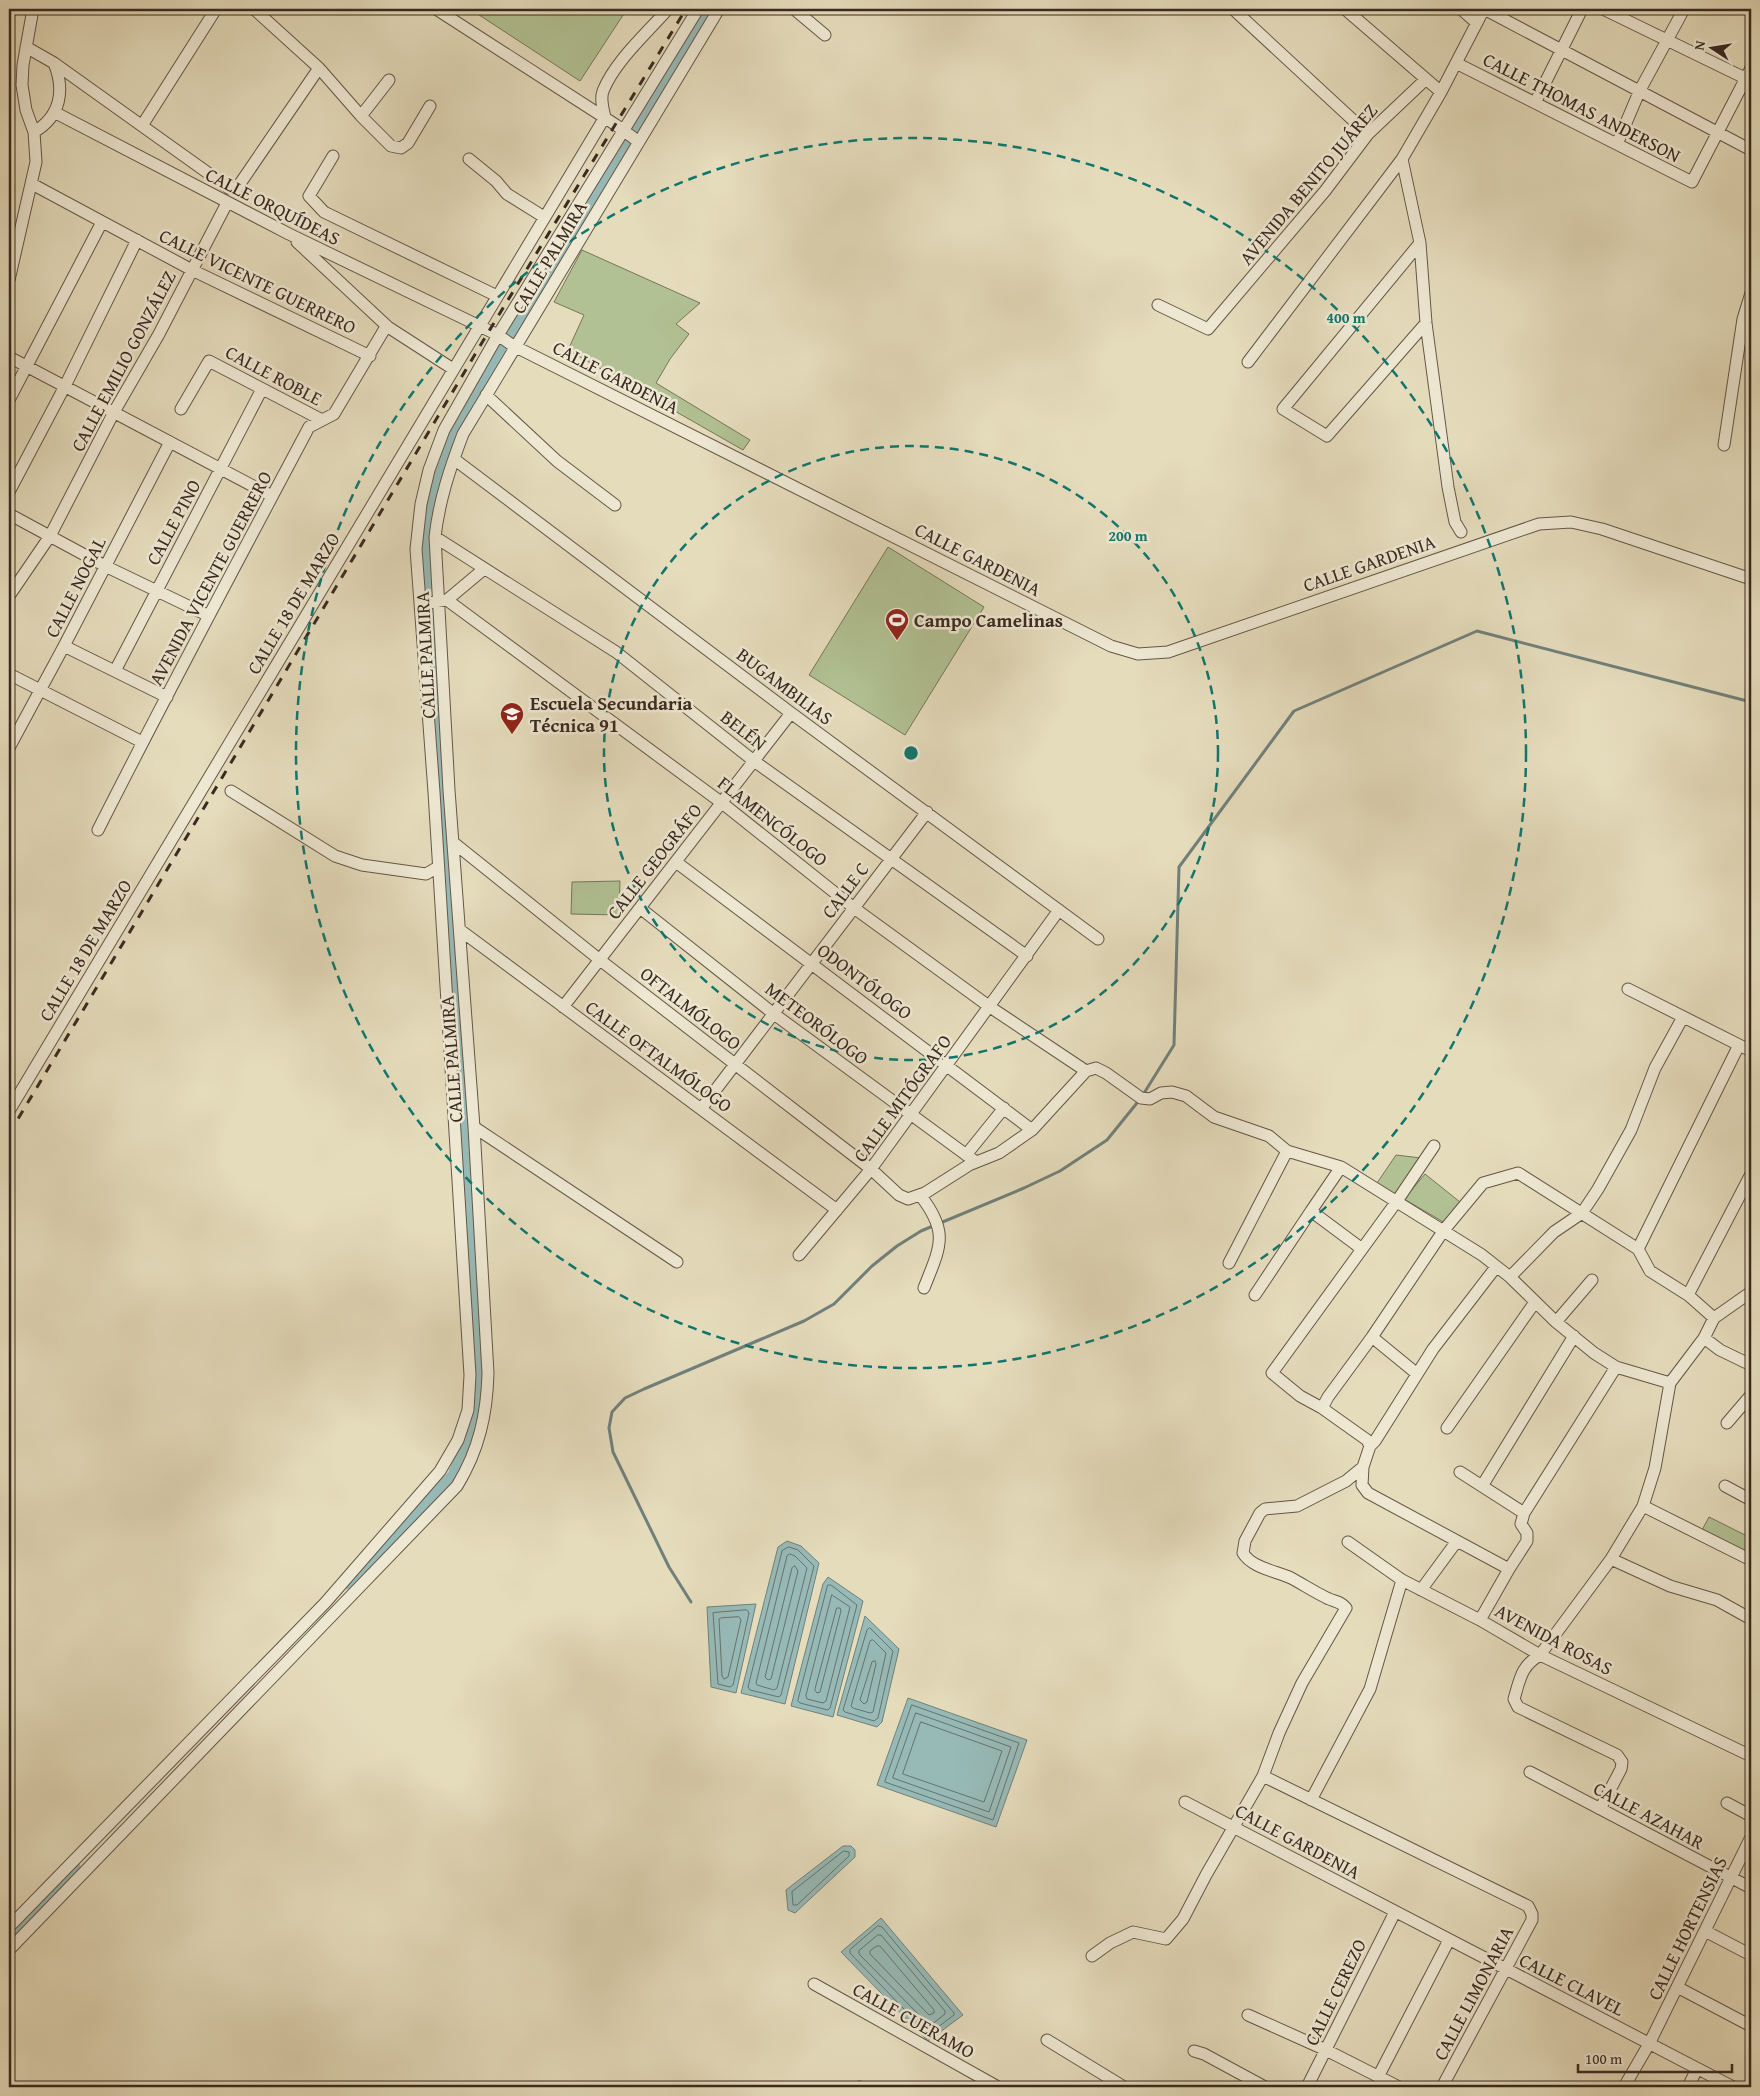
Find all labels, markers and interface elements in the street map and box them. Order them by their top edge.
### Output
north arrow [1688,22,1738,72]
text: N [1689,38,1710,52]
street label: CALLE THOMAS ANDERSON [1478,45,1686,169]
street label: AVENIDA BENITO JUÁREZ [1232,97,1384,271]
street label: CALLE ORQUÍDEAS [201,160,345,252]
street label: CALLE PALMIRA [504,195,594,319]
street label: CALLE VICENTE GUERRERO [155,221,361,341]
street label: CALLE EMILIO GONZÁLEZ [63,266,183,456]
text: 400 m [1326,307,1366,328]
street label: CALLE GARDENIA [548,333,684,421]
street label: CALLE ROBLE [221,338,328,412]
street label: AVENIDA VICENTE GUERRERO [141,466,279,690]
street label: CALLE PINO [139,474,207,570]
street label: CALLE GARDENIA [910,515,1046,603]
text: 200 m [1108,525,1148,546]
street label: CALLE 18 DE MARZO [240,527,346,679]
street label: CALLE GARDENIA [1299,527,1439,599]
street label: CALLE NOGAL [38,532,112,642]
street label: CALLE PALMIRA [408,590,442,719]
place label: Campo Camelinas [914,606,1063,634]
sports icon: Campo Camelinas [884,607,910,641]
street label: BUGAMBILIAS [731,640,839,732]
place label: Escuela Secundaria Técnica 91 [530,689,693,739]
school or university icon: Escuela Secundaria Técnica 91 [499,701,525,735]
street label: BELÉN [715,703,773,757]
centre of rings [902,744,920,762]
street label: FLAMENCÓLOGO [712,769,834,873]
street label: CALLE GEOGRÁFO [600,797,708,925]
street label: CALLE C [815,856,875,924]
street label: CALLE 18 DE MARZO [32,874,138,1026]
street label: ODONTÓLOGO [812,936,918,1026]
street label: OFTALMÓLOGO [634,959,748,1057]
street label: METEORÓLOGO [759,975,875,1071]
street label: CALLE OFTALMÓLOGO [580,993,738,1119]
street label: CALLE PALMIRA [433,994,469,1124]
street label: CALLE MITÓGRAFO [846,1028,958,1168]
street label: AVENIDA ROSAS [1490,1596,1618,1682]
street label: CALLE AZAHAR [1589,1774,1709,1856]
street label: CALLE GARDENIA [1230,1796,1366,1886]
street label: CALLE HORTENSIAS [1640,1851,1734,2005]
street label: CALLE LIMONARIA [1426,1921,1520,2065]
street label: CALLE CEREZO [1297,1934,1373,2050]
street label: CALLE CLAVEL [1515,1946,1629,2022]
street label: CALLE CUERAMO [848,1975,980,2065]
scale bar [1578,2041,1731,2073]
text: 100 m [1585,2048,1623,2069]

